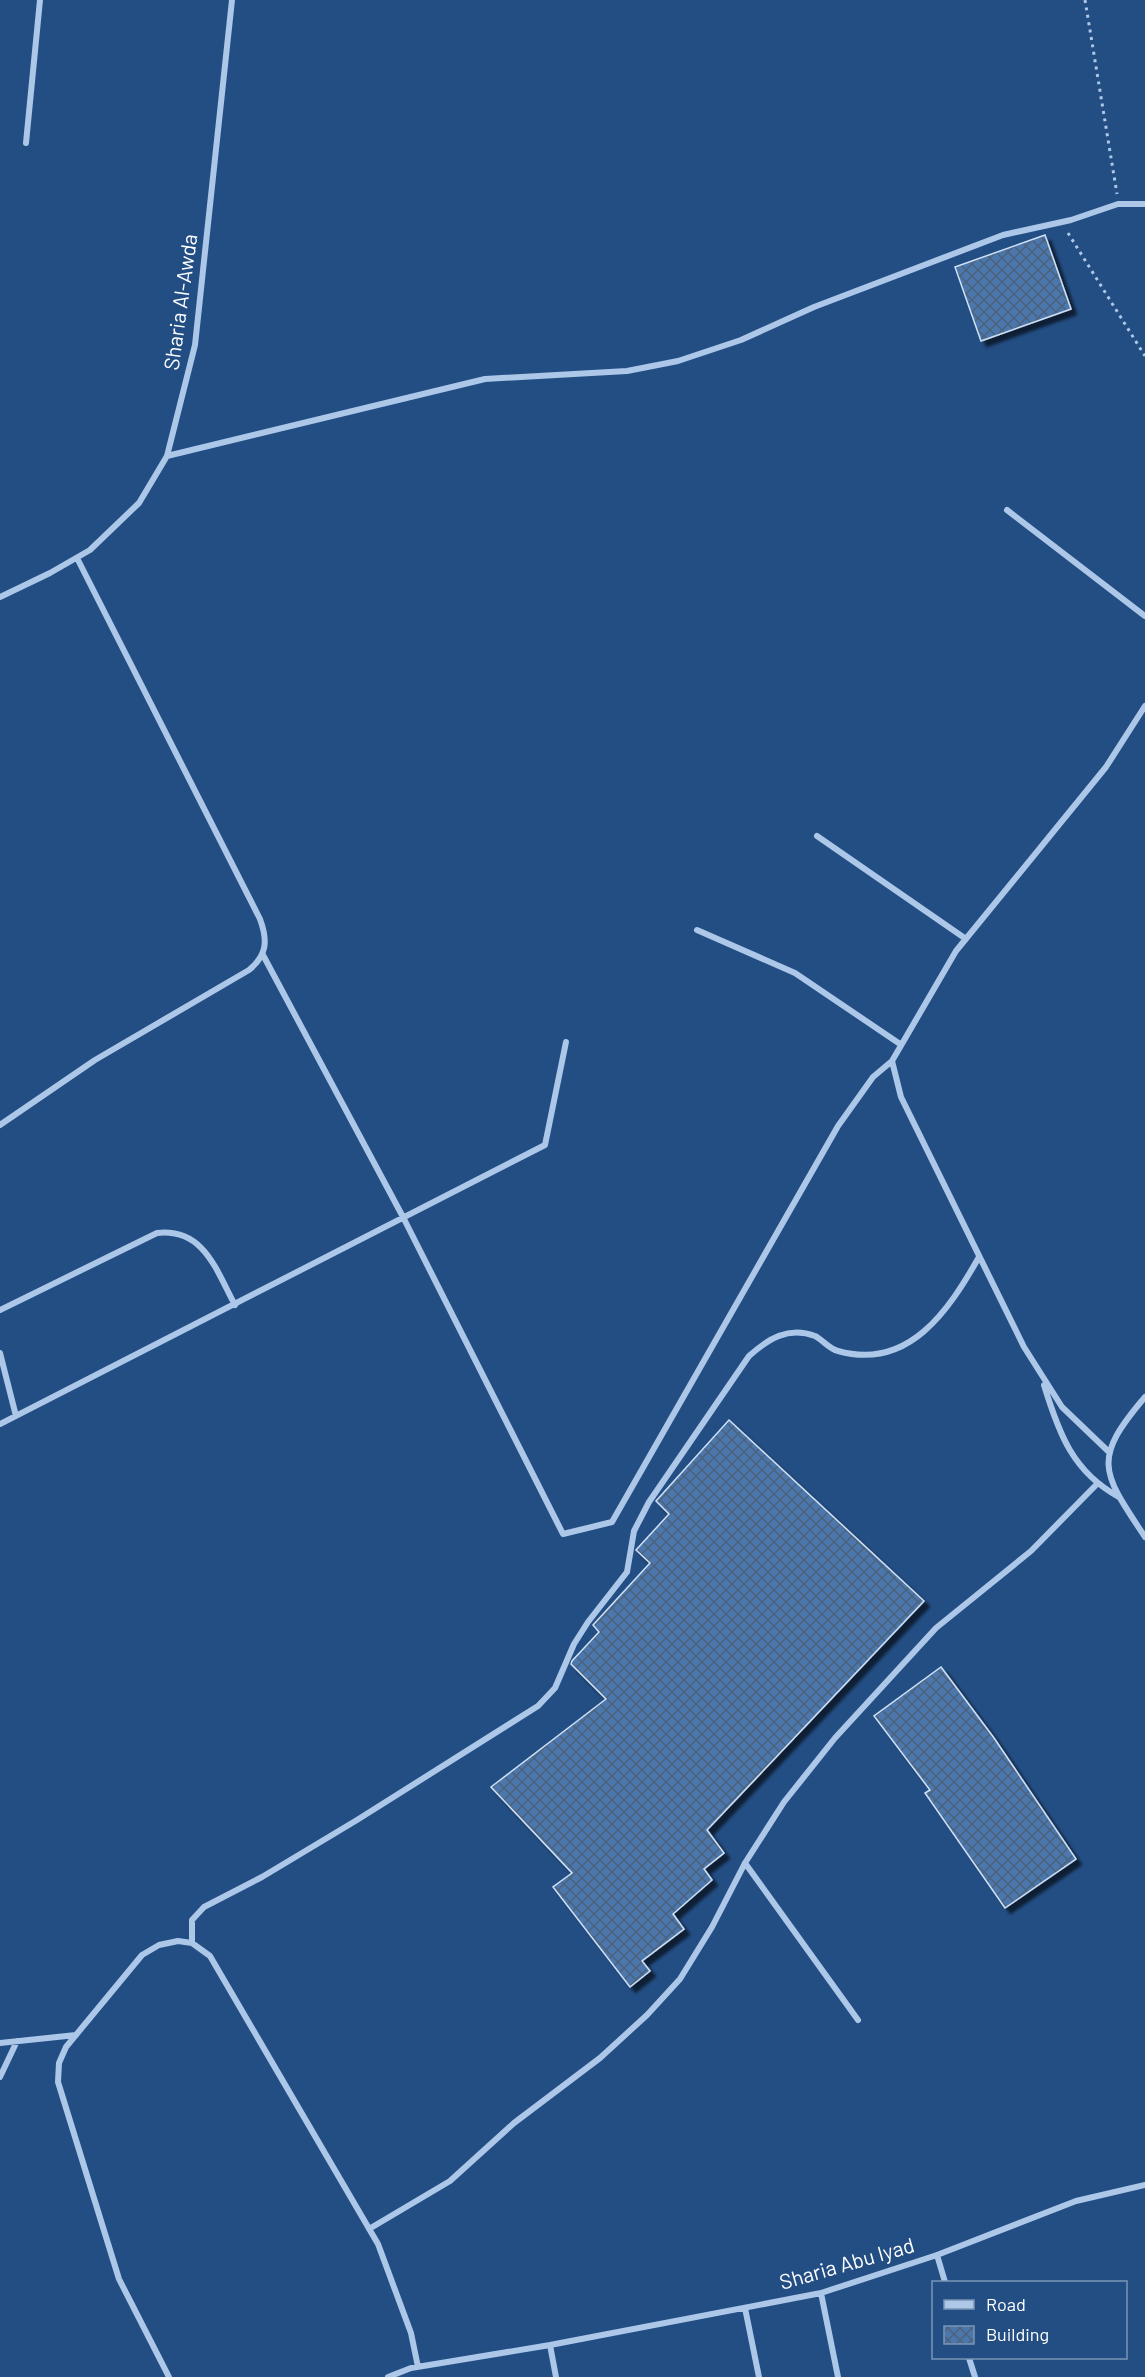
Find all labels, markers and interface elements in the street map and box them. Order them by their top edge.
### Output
street label: Sharia Al-Awda [158,232,201,371]
street label: Sharia Abu Iyad [776,2231,917,2294]
legend [932,2281,1127,2359]
text: Road [986,2293,1026,2315]
text: Building [986,2323,1049,2345]

